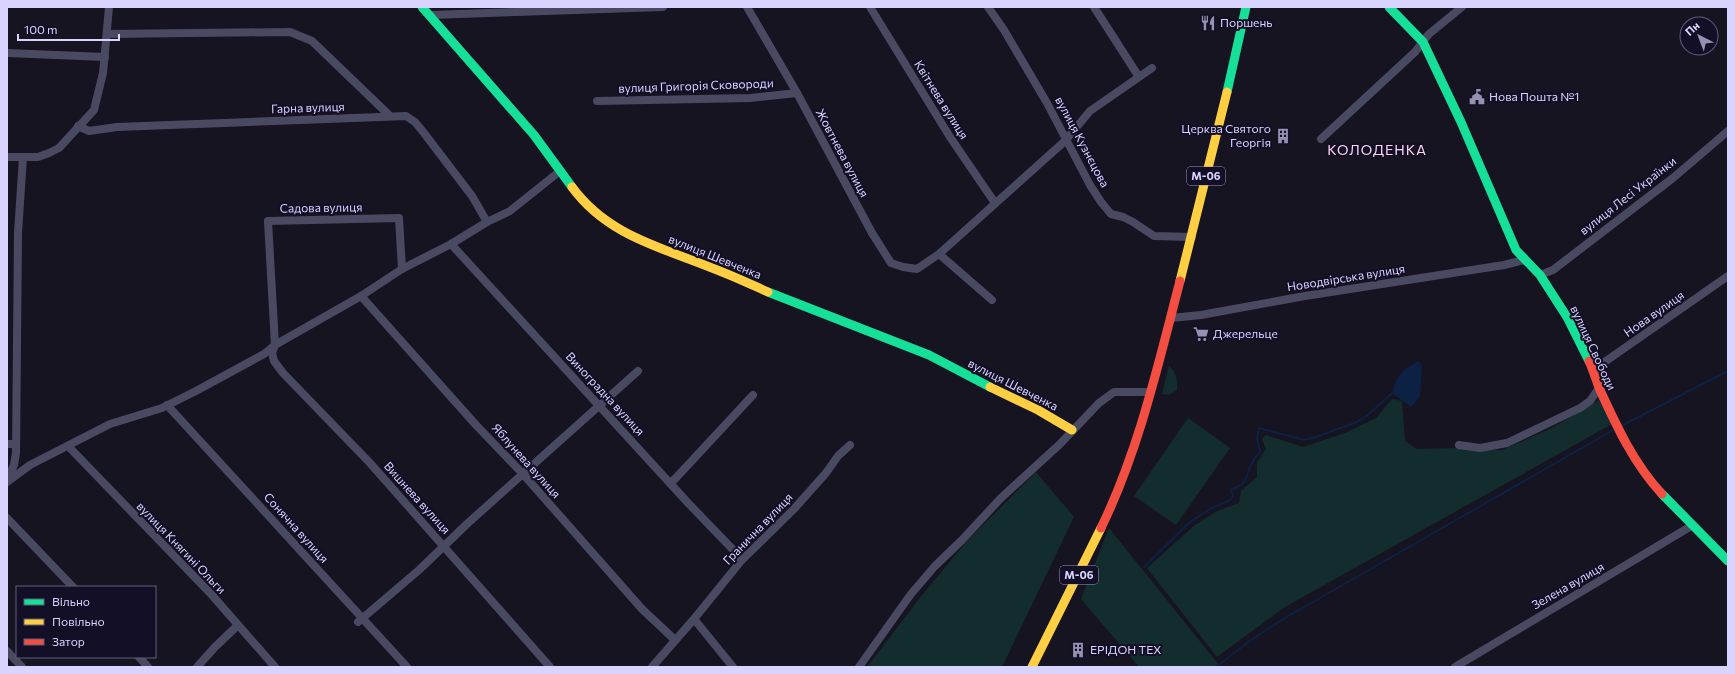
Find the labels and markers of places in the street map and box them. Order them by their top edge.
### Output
restaurant icon: Поршень [1199,14,1217,32]
place label: Поршень [1220,15,1272,29]
public building icon: Нова Пошта №1 [1468,88,1486,106]
place label: Нова Пошта №1 [1489,89,1580,103]
place label: Церква Святого Георгія [1181,121,1271,149]
building icon: Церква Святого Георгія [1274,127,1292,145]
supermarket icon: Джерельце [1192,325,1210,343]
place label: Джерельце [1213,326,1278,340]
building icon: ЕРІДОН ТЕХ [1069,641,1087,659]
place label: ЕРІДОН ТЕХ [1090,642,1161,656]

